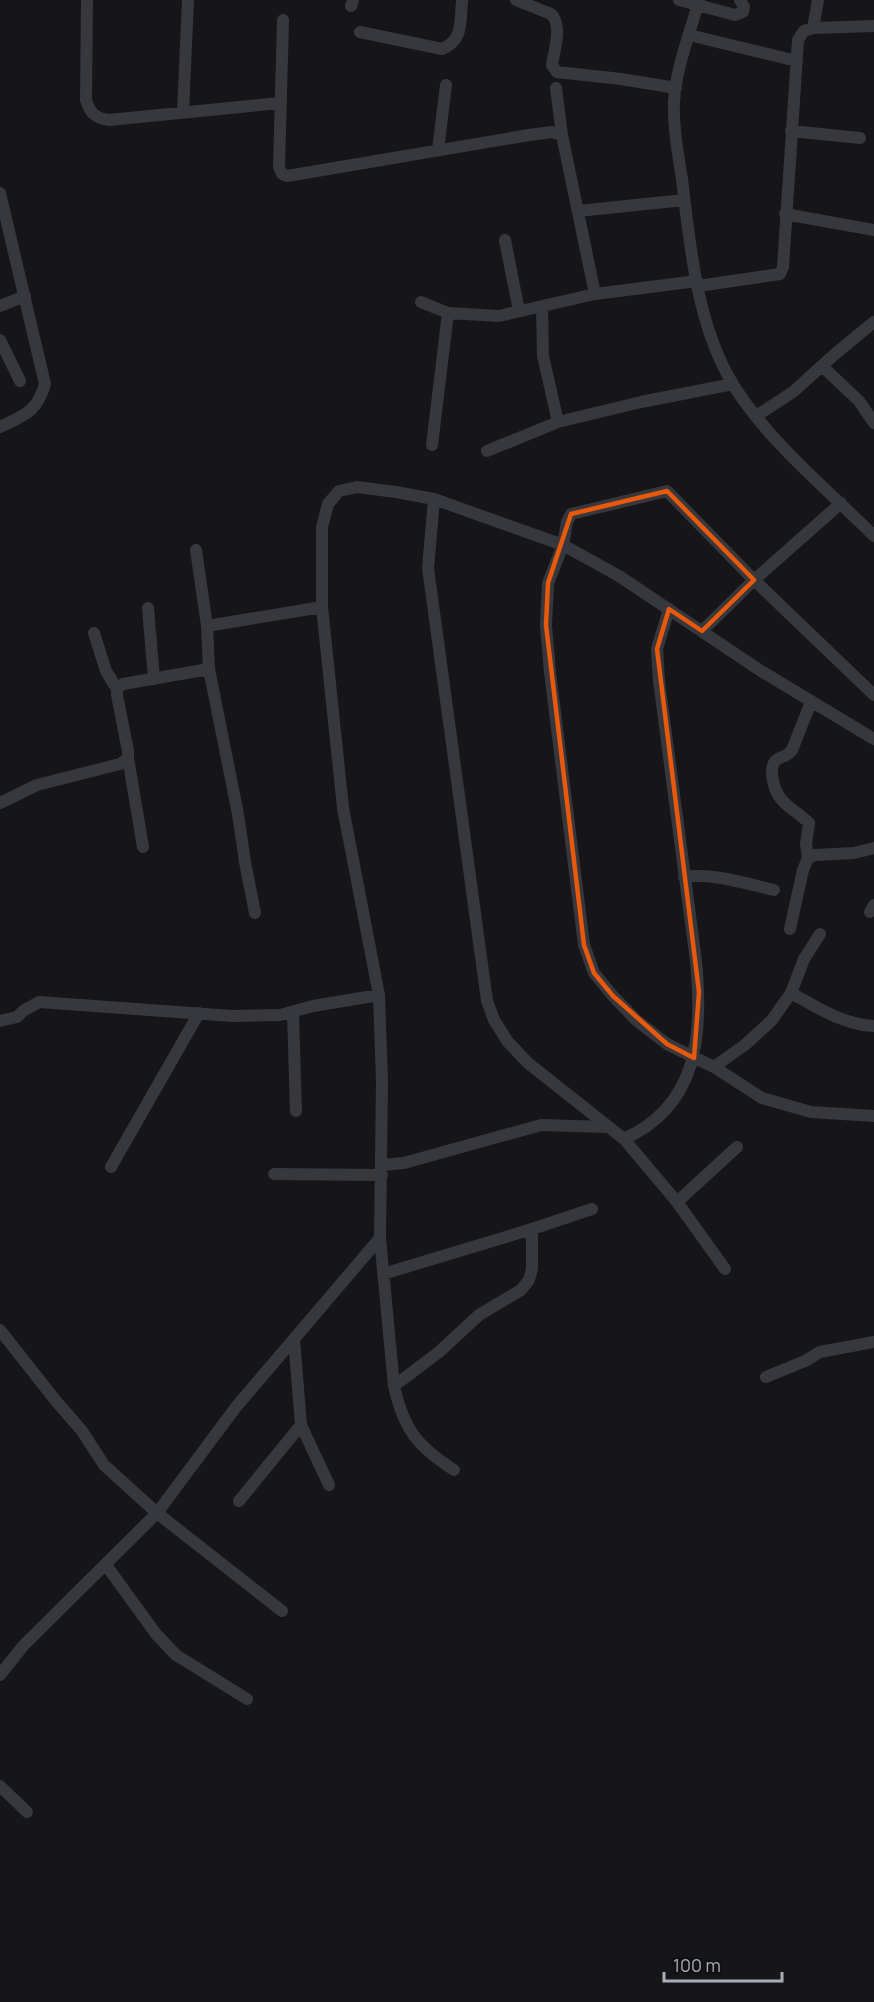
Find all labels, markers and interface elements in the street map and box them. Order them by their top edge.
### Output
scale bar [664,1945,782,1983]
text: 100 m [673,1953,721,1977]

